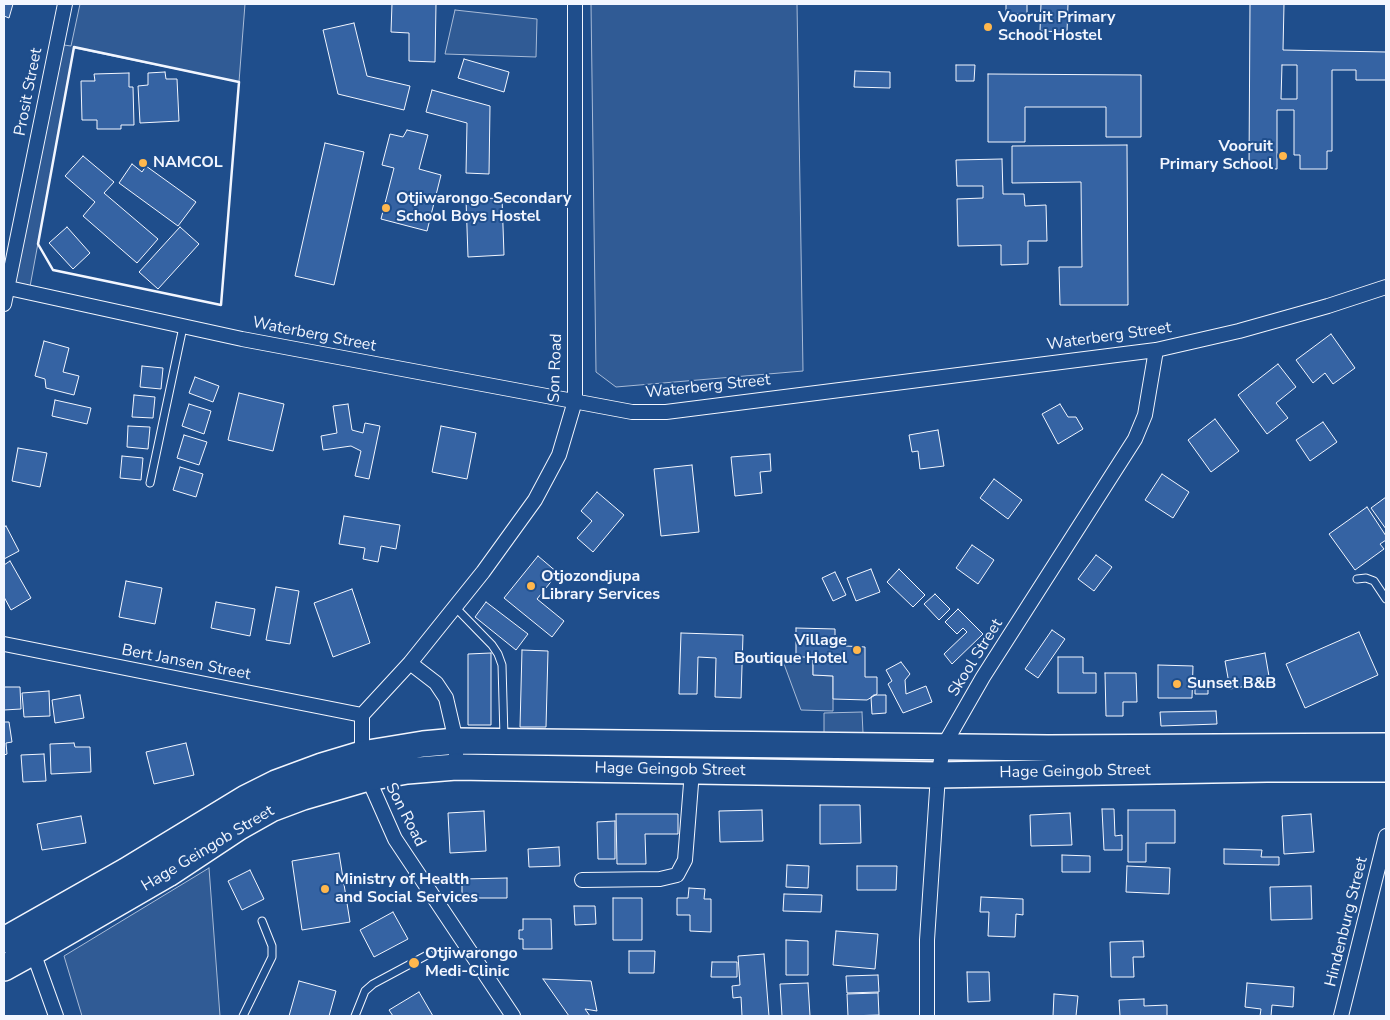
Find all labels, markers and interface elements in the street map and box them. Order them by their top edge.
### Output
place label: Vooruit Primary School Hostel [998,8,1115,46]
marker: Vooruit Primary School Hostel [982,21,994,33]
street label: Prosit Street [11,46,47,138]
place label: Vooruit Primary School [1160,137,1273,175]
marker: Vooruit Primary School [1277,150,1289,162]
place label: NAMCOL [153,153,223,173]
marker: NAMCOL [137,157,149,169]
place label: Otjiwarongo Secondary School Boys Hostel [396,189,571,227]
marker: Otjiwarongo Secondary School Boys Hostel [380,202,392,214]
street label: Waterberg Street [251,314,377,356]
street label: Waterberg Street [1046,319,1172,355]
street label: Son Road [545,333,567,403]
street label: Waterberg Street [645,371,771,403]
place label: Otjozondjupa Library Services [541,567,660,605]
marker: Otjozondjupa Library Services [525,580,537,592]
street label: Skool Street [945,616,1007,700]
place label: Village Boutique Hotel [734,631,847,669]
street label: Bert Jansen Street [120,641,252,685]
marker: Village Boutique Hotel [851,644,863,656]
place label: Sunset B&B [1187,674,1276,694]
marker: Sunset B&B [1171,678,1183,690]
street label: Hage Geingob Street [594,759,746,781]
street label: Hage Geingob Street [999,761,1151,783]
street label: Son Road [381,780,429,850]
street label: Hage Geingob Street [138,802,278,896]
street label: Hindenburg Street [1322,855,1372,989]
place label: Ministry of Health and Social Services [335,870,478,908]
marker: Ministry of Health and Social Services [319,883,331,895]
place label: Otjiwarongo Medi-Clinic [425,944,518,982]
marker: Otjiwarongo Medi-Clinic [407,956,421,970]

